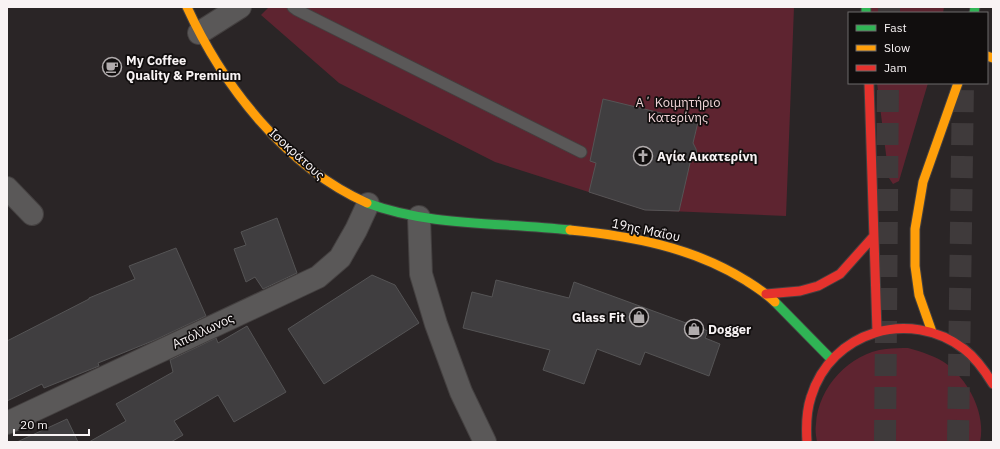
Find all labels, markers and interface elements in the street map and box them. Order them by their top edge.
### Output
legend [848,12,988,84]
text: Fast [884,20,907,35]
text: Slow [884,40,910,55]
place label: My Coffee Quality & Premium [126,52,241,84]
cafe icon: My Coffee Quality & Premium [101,56,123,78]
text: Jam [884,60,907,75]
park label: Α΄ Κοιμητήριο Κατερίνης [636,94,720,126]
street label: Ισοκράτους [266,124,328,184]
church icon: Αγία Αικατερίνη [632,145,654,167]
place label: Αγία Αικατερίνη [657,148,758,165]
street label: 19ης Μαΐου [610,214,682,246]
shop icon: Glass Fit [628,306,650,328]
street label: Απόλλωνος [169,309,237,353]
place label: Glass Fit [572,309,625,326]
shop icon: Dogger [683,318,705,340]
place label: Dogger [708,321,751,338]
scale bar [14,411,89,437]
text: 20 m [20,417,48,432]

